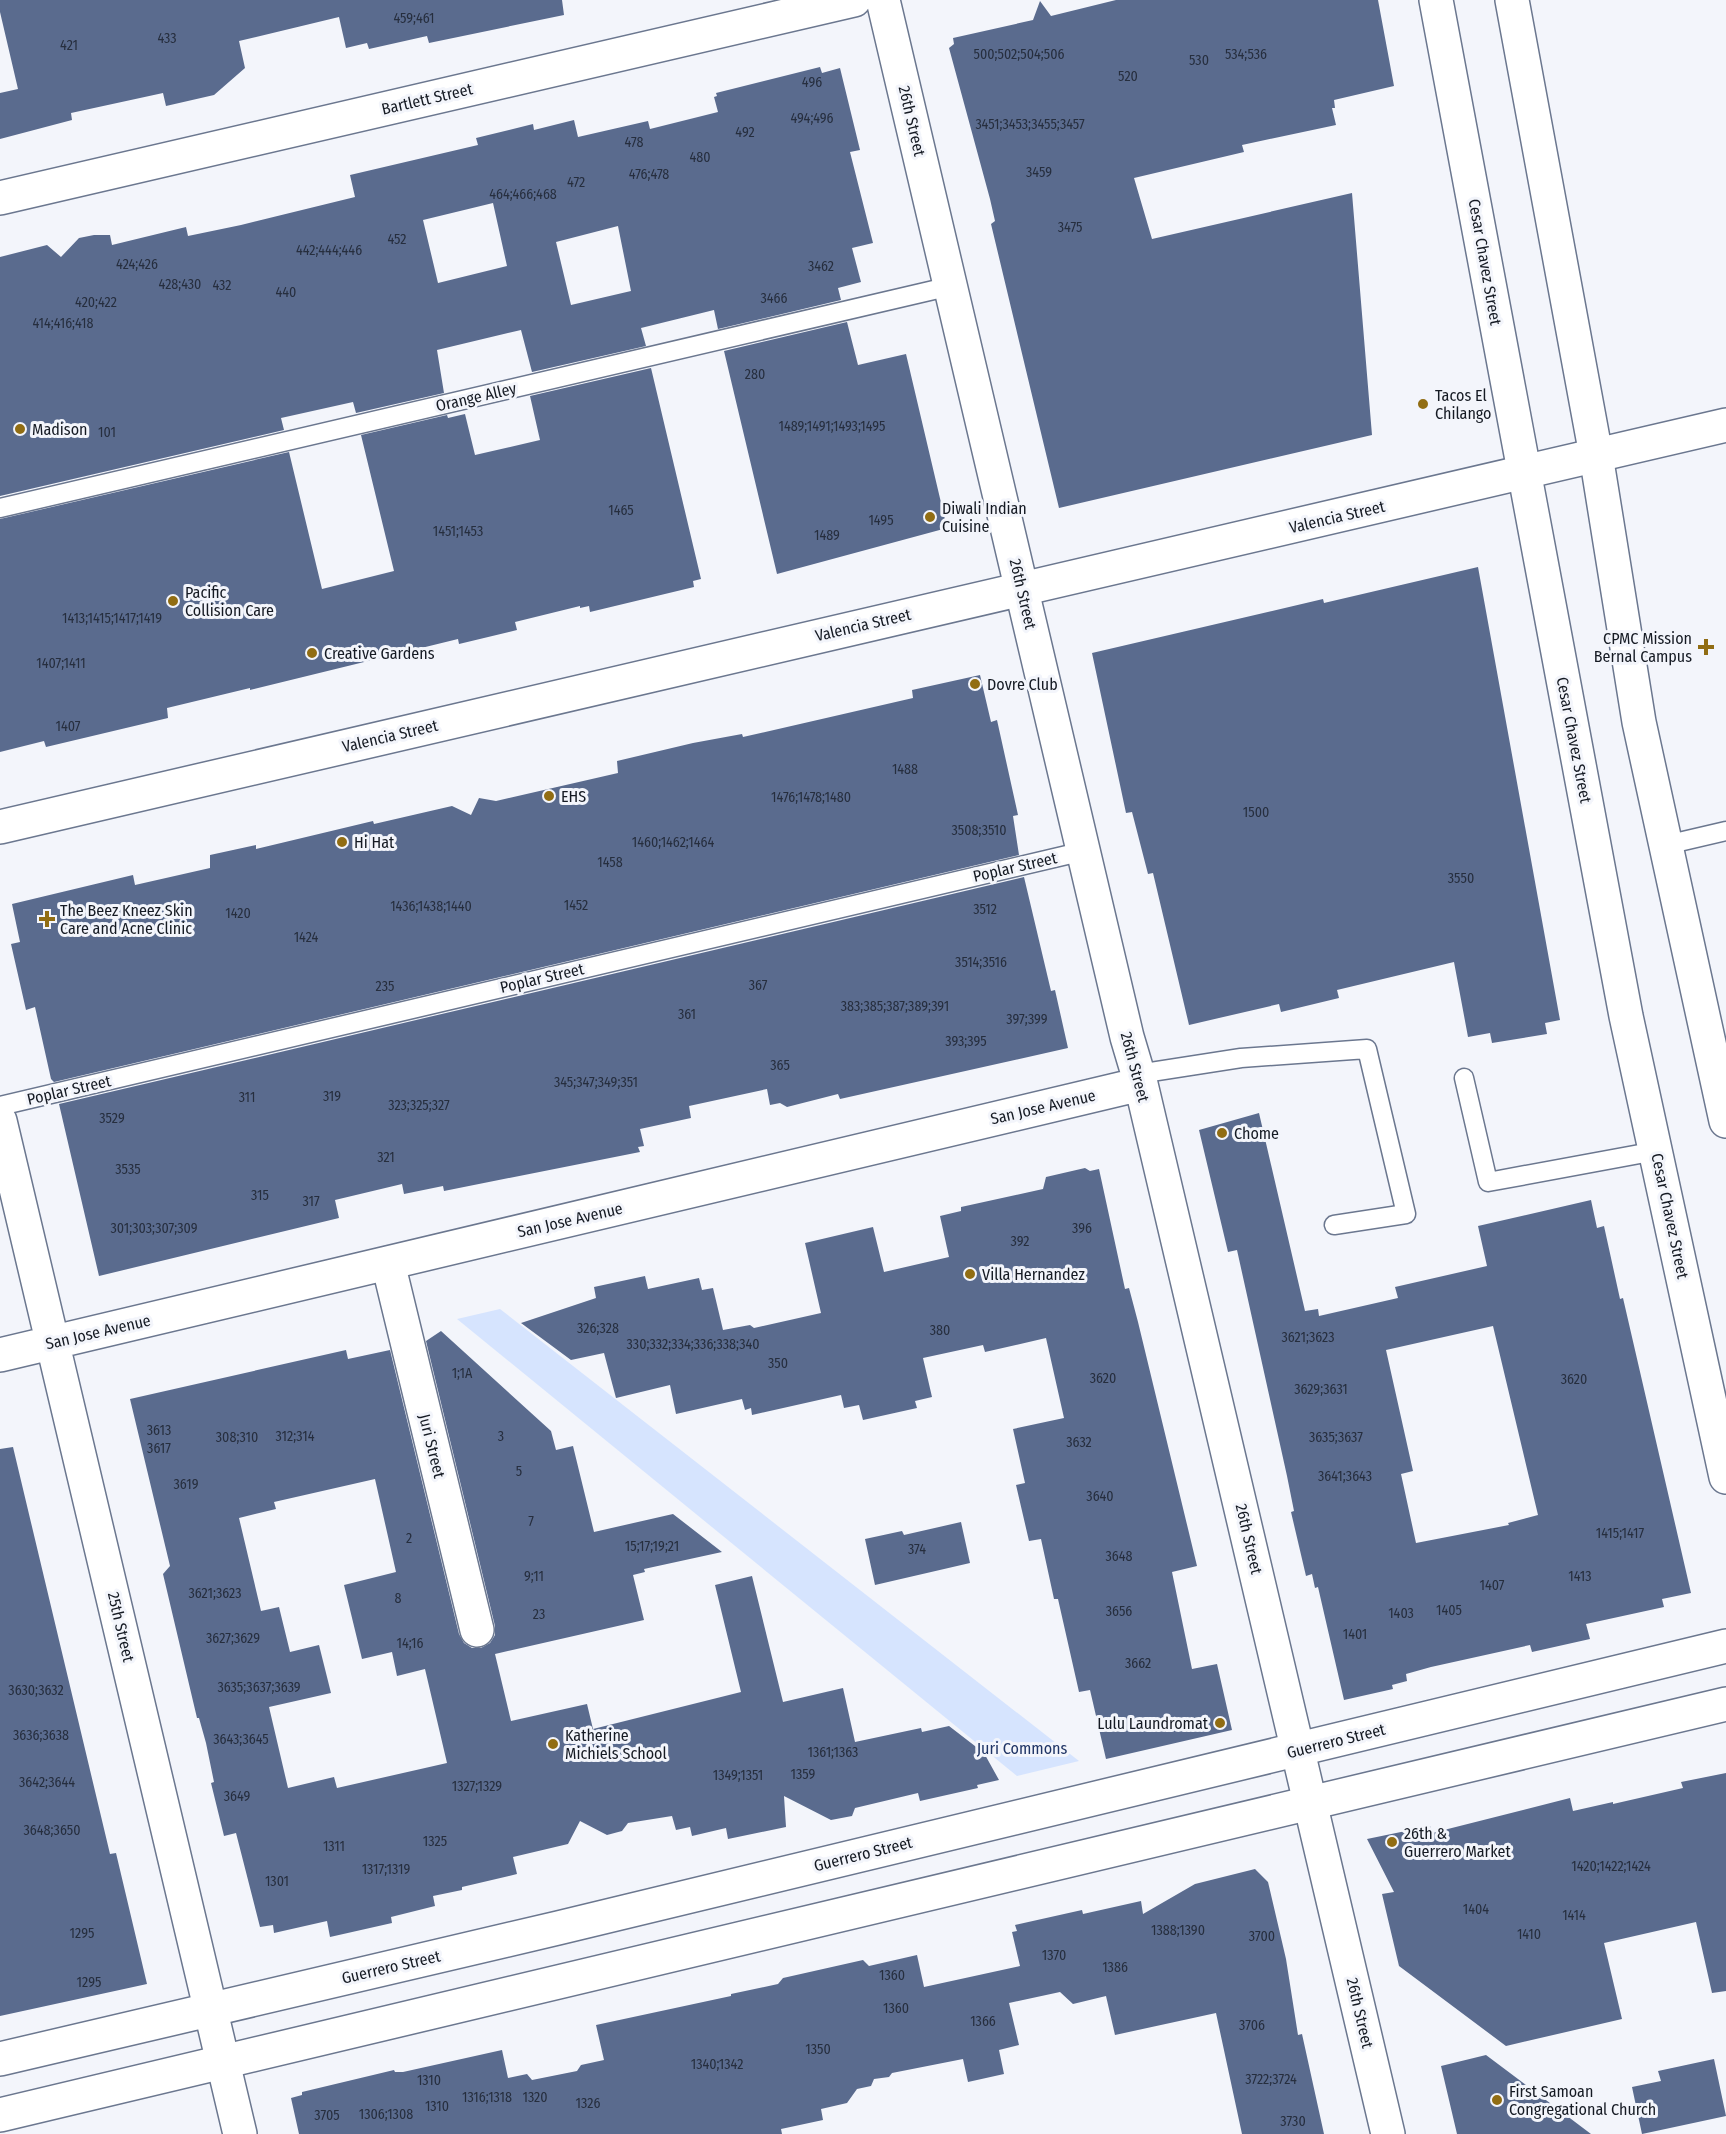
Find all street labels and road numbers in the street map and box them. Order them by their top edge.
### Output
street label: Bartlett Street [380,79,475,119]
street label: 26th Street [895,84,929,159]
street label: Cesar Chavez Street [1465,197,1506,327]
street label: Orange Alley [434,378,519,415]
street label: Valencia Street [1287,497,1387,537]
street label: 26th Street [1006,557,1040,632]
street label: Valencia Street [813,605,913,645]
street label: Cesar Chavez Street [1552,675,1596,805]
street label: Valencia Street [340,716,440,756]
street label: Poplar Street [971,848,1060,886]
street label: Poplar Street [498,959,587,997]
street label: 26th Street [1117,1030,1154,1105]
street label: Poplar Street [25,1071,114,1109]
street label: San Jose Avenue [989,1086,1098,1128]
street label: Cesar Chavez Street [1647,1151,1693,1281]
street label: San Jose Avenue [516,1199,625,1241]
street label: San Jose Avenue [44,1311,153,1353]
street label: Juri Street [415,1412,449,1481]
street label: 26th Street [1232,1502,1266,1577]
street label: 25th Street [104,1590,138,1664]
street label: Guerrero Street [1285,1719,1388,1762]
street label: Guerrero Street [812,1832,915,1875]
street label: Guerrero Street [340,1946,443,1988]
street label: 26th Street [1343,1976,1377,2051]

